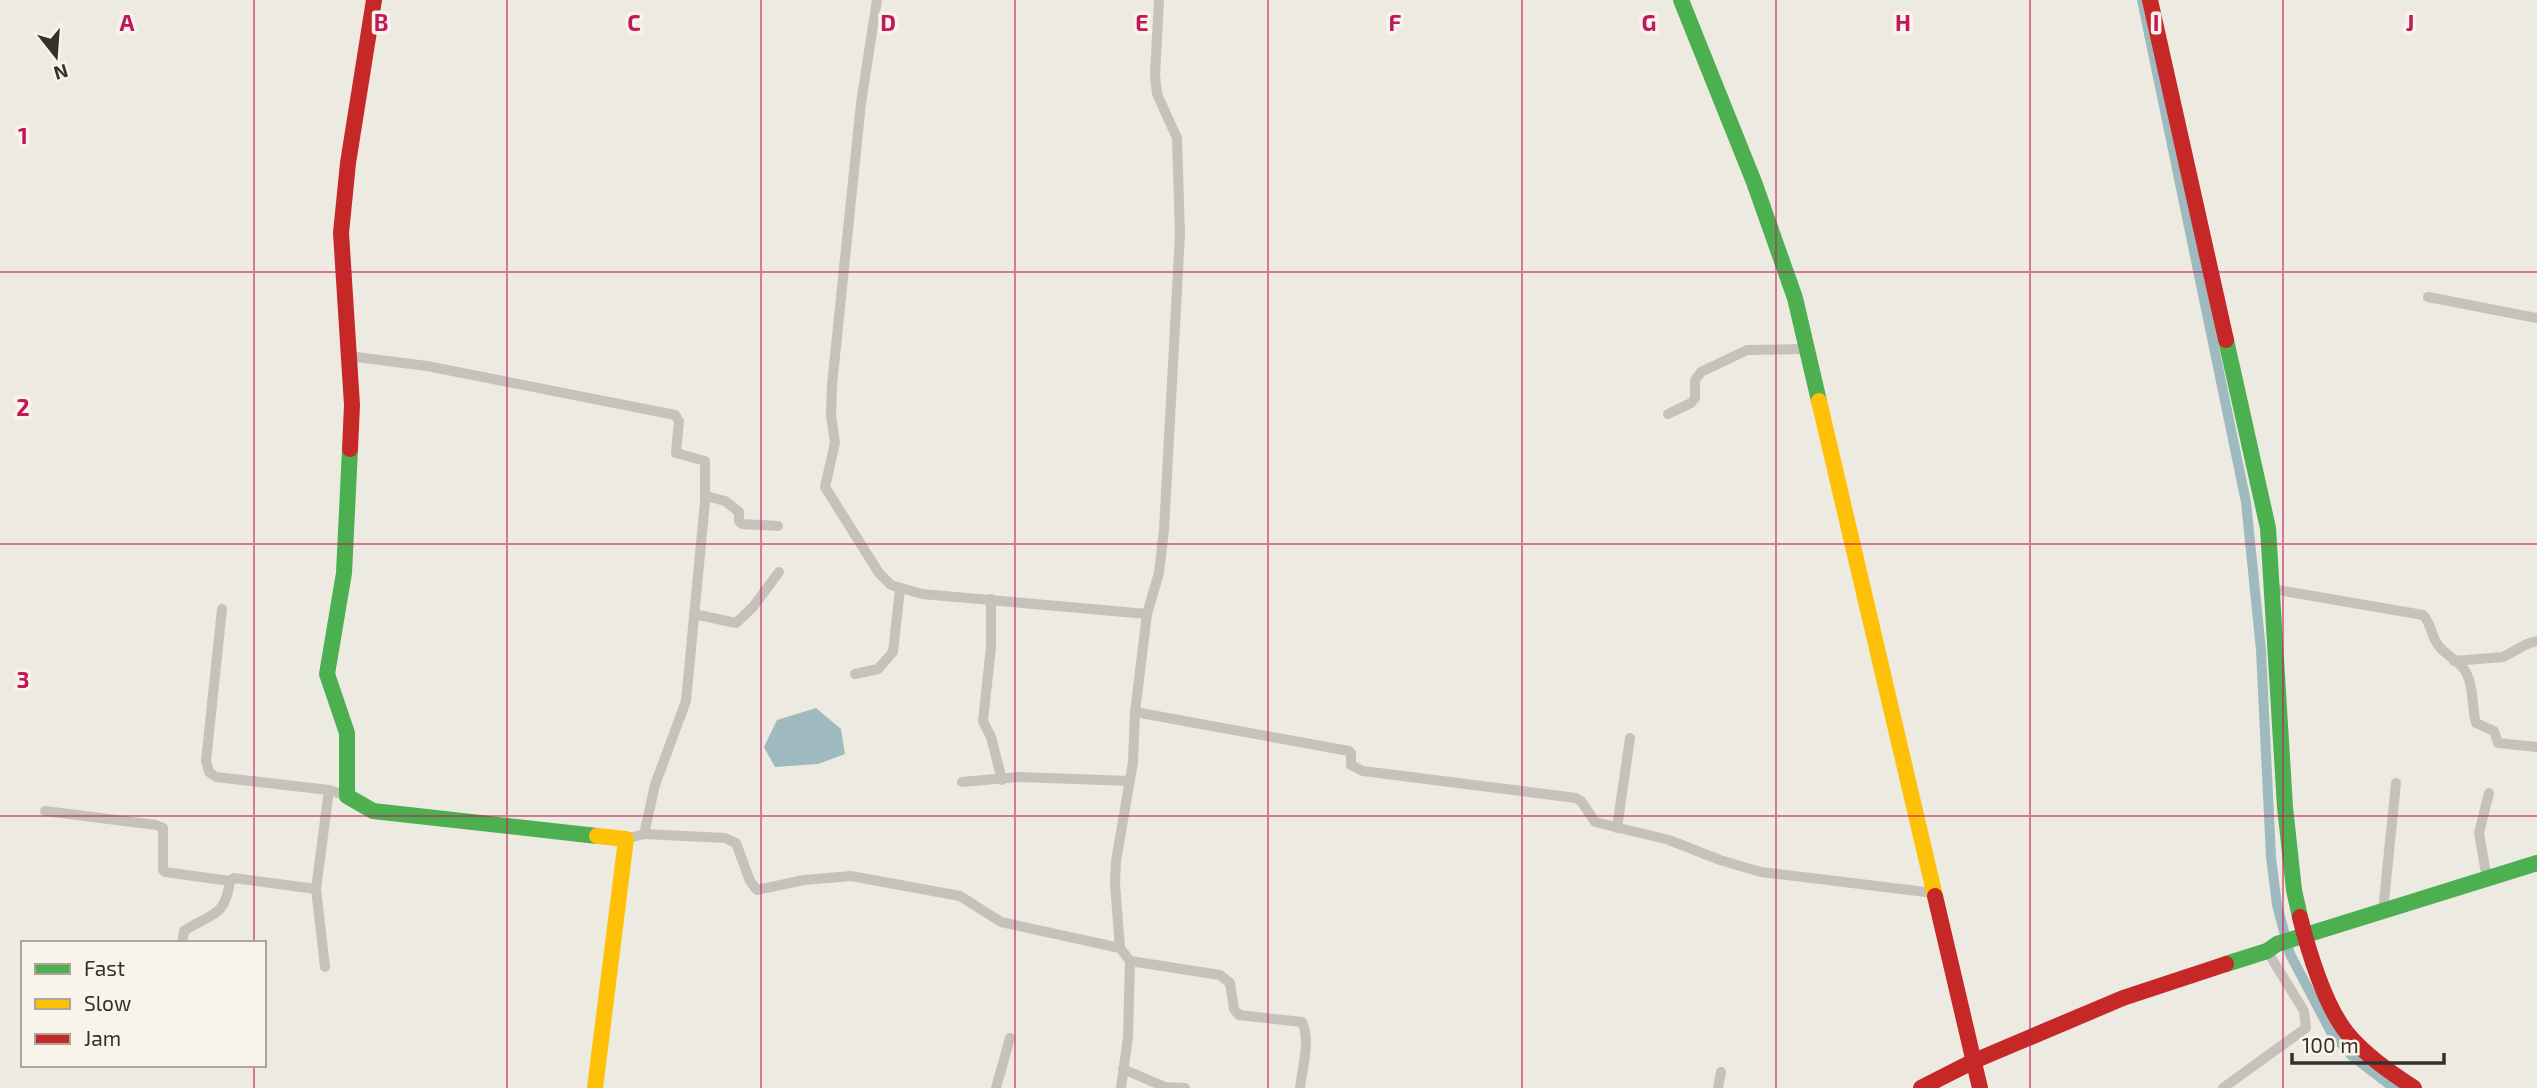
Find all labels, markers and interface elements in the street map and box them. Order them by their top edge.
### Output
text: A [119,8,135,36]
text: B [374,8,388,36]
text: C [627,8,641,36]
text: D [880,8,896,36]
text: E [1135,8,1149,36]
text: F [1389,8,1402,36]
text: G [1642,8,1656,36]
text: H [1895,8,1911,36]
text: I [2153,8,2159,36]
text: J [2406,8,2414,36]
north arrow [21,21,91,91]
text: N [51,60,71,86]
text: 1 [18,121,28,149]
text: 2 [16,393,30,421]
text: 3 [16,665,30,693]
legend [21,941,266,1067]
text: Fast [84,955,125,980]
text: Slow [84,990,131,1015]
scale bar [2292,1021,2444,1066]
text: Jam [84,1025,121,1050]
text: 100 m [2302,1032,2359,1057]

